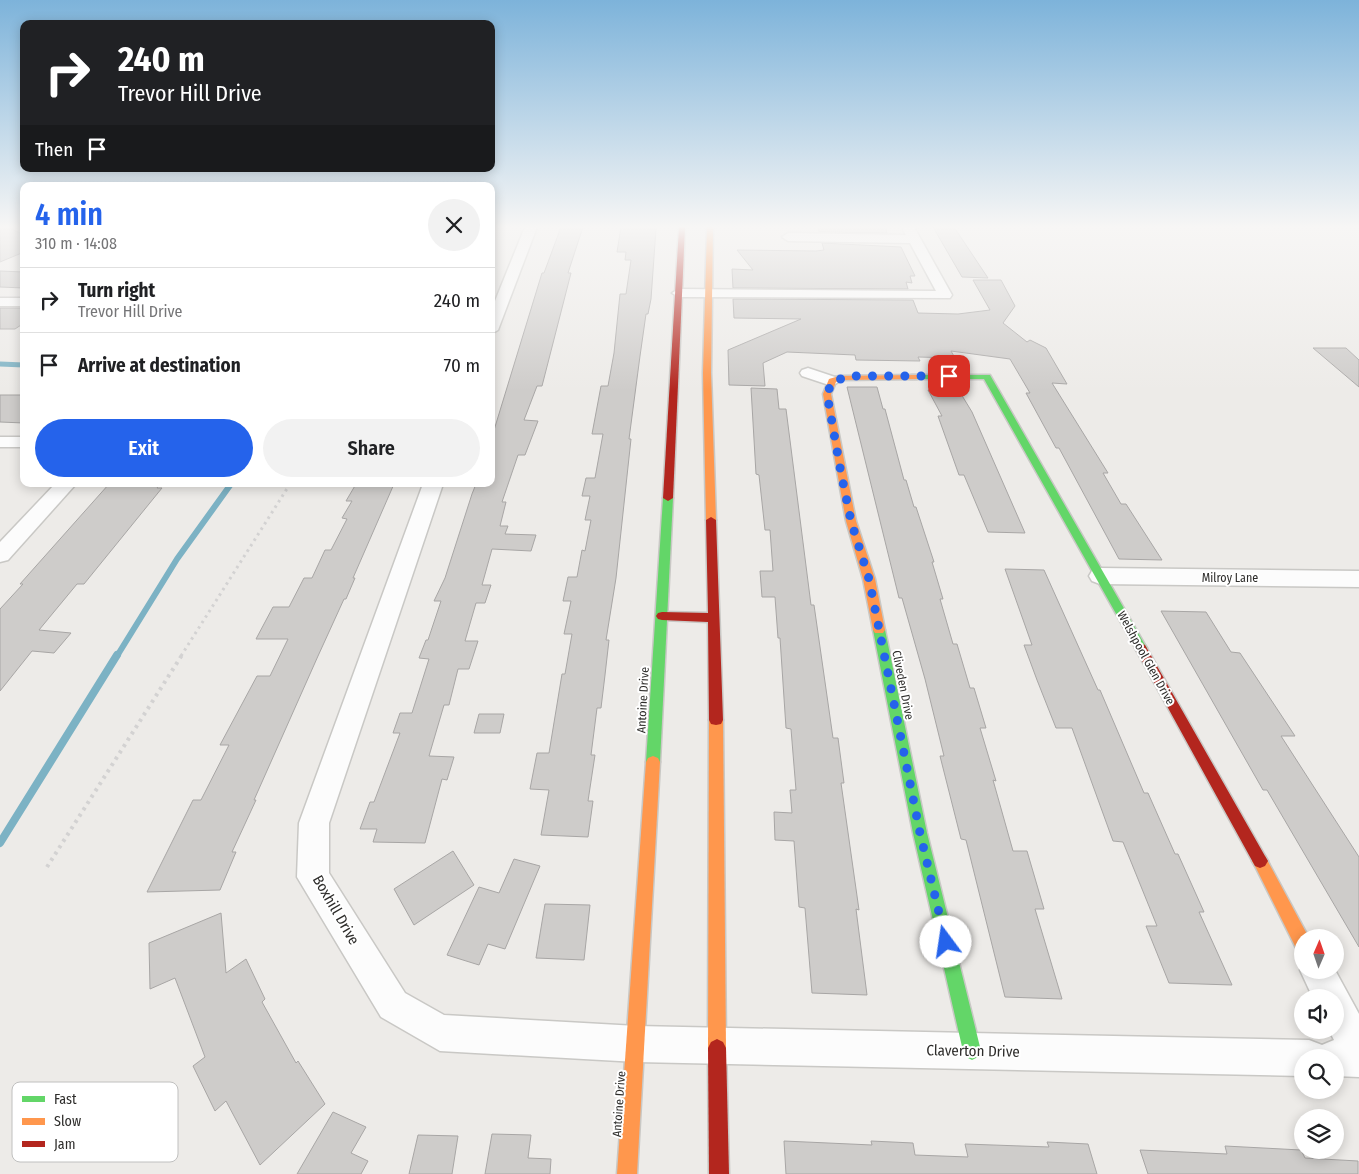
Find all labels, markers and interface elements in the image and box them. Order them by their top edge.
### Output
text: 240 m [118,38,205,80]
icon: right [35,40,100,105]
text: Trevor Hill Drive [118,80,262,107]
icon: arrive [83,135,111,163]
text: Then [35,138,73,161]
text: 4 min [35,197,103,233]
button: close [428,199,480,251]
text: 310 m · 14:08 [35,234,117,253]
text: Turn right [78,279,155,302]
icon: right [35,286,63,314]
text: 240 m [434,289,480,312]
text: Trevor Hill Drive [78,302,183,321]
icon: arrive [35,351,63,379]
text: Arrive at destination [78,354,241,377]
text: 70 m [444,354,480,377]
pin [928,355,970,397]
icon: arrive [935,362,963,390]
button: Exit [35,419,253,477]
button: Share [263,419,480,477]
street label: Milroy Lane [1202,571,1258,585]
street label: Welshpool Glen Drive [1114,609,1178,707]
street label: Cliveden Drive [889,649,917,721]
street label: Antoine Drive [634,667,652,733]
street label: Boxhill Drive [309,872,363,948]
position arrow [919,915,971,967]
north arrow [1294,929,1344,979]
map controls [1294,929,1344,1159]
button: sound [1294,989,1344,1039]
street label: Claverton Drive [926,1041,1020,1061]
button: search [1294,1049,1344,1099]
street label: Antoine Drive [610,1070,628,1138]
legend [12,1082,178,1162]
text: Fast [54,1091,77,1108]
button: layers [1294,1109,1344,1159]
text: Slow [54,1113,81,1130]
text: Jam [54,1136,75,1153]

